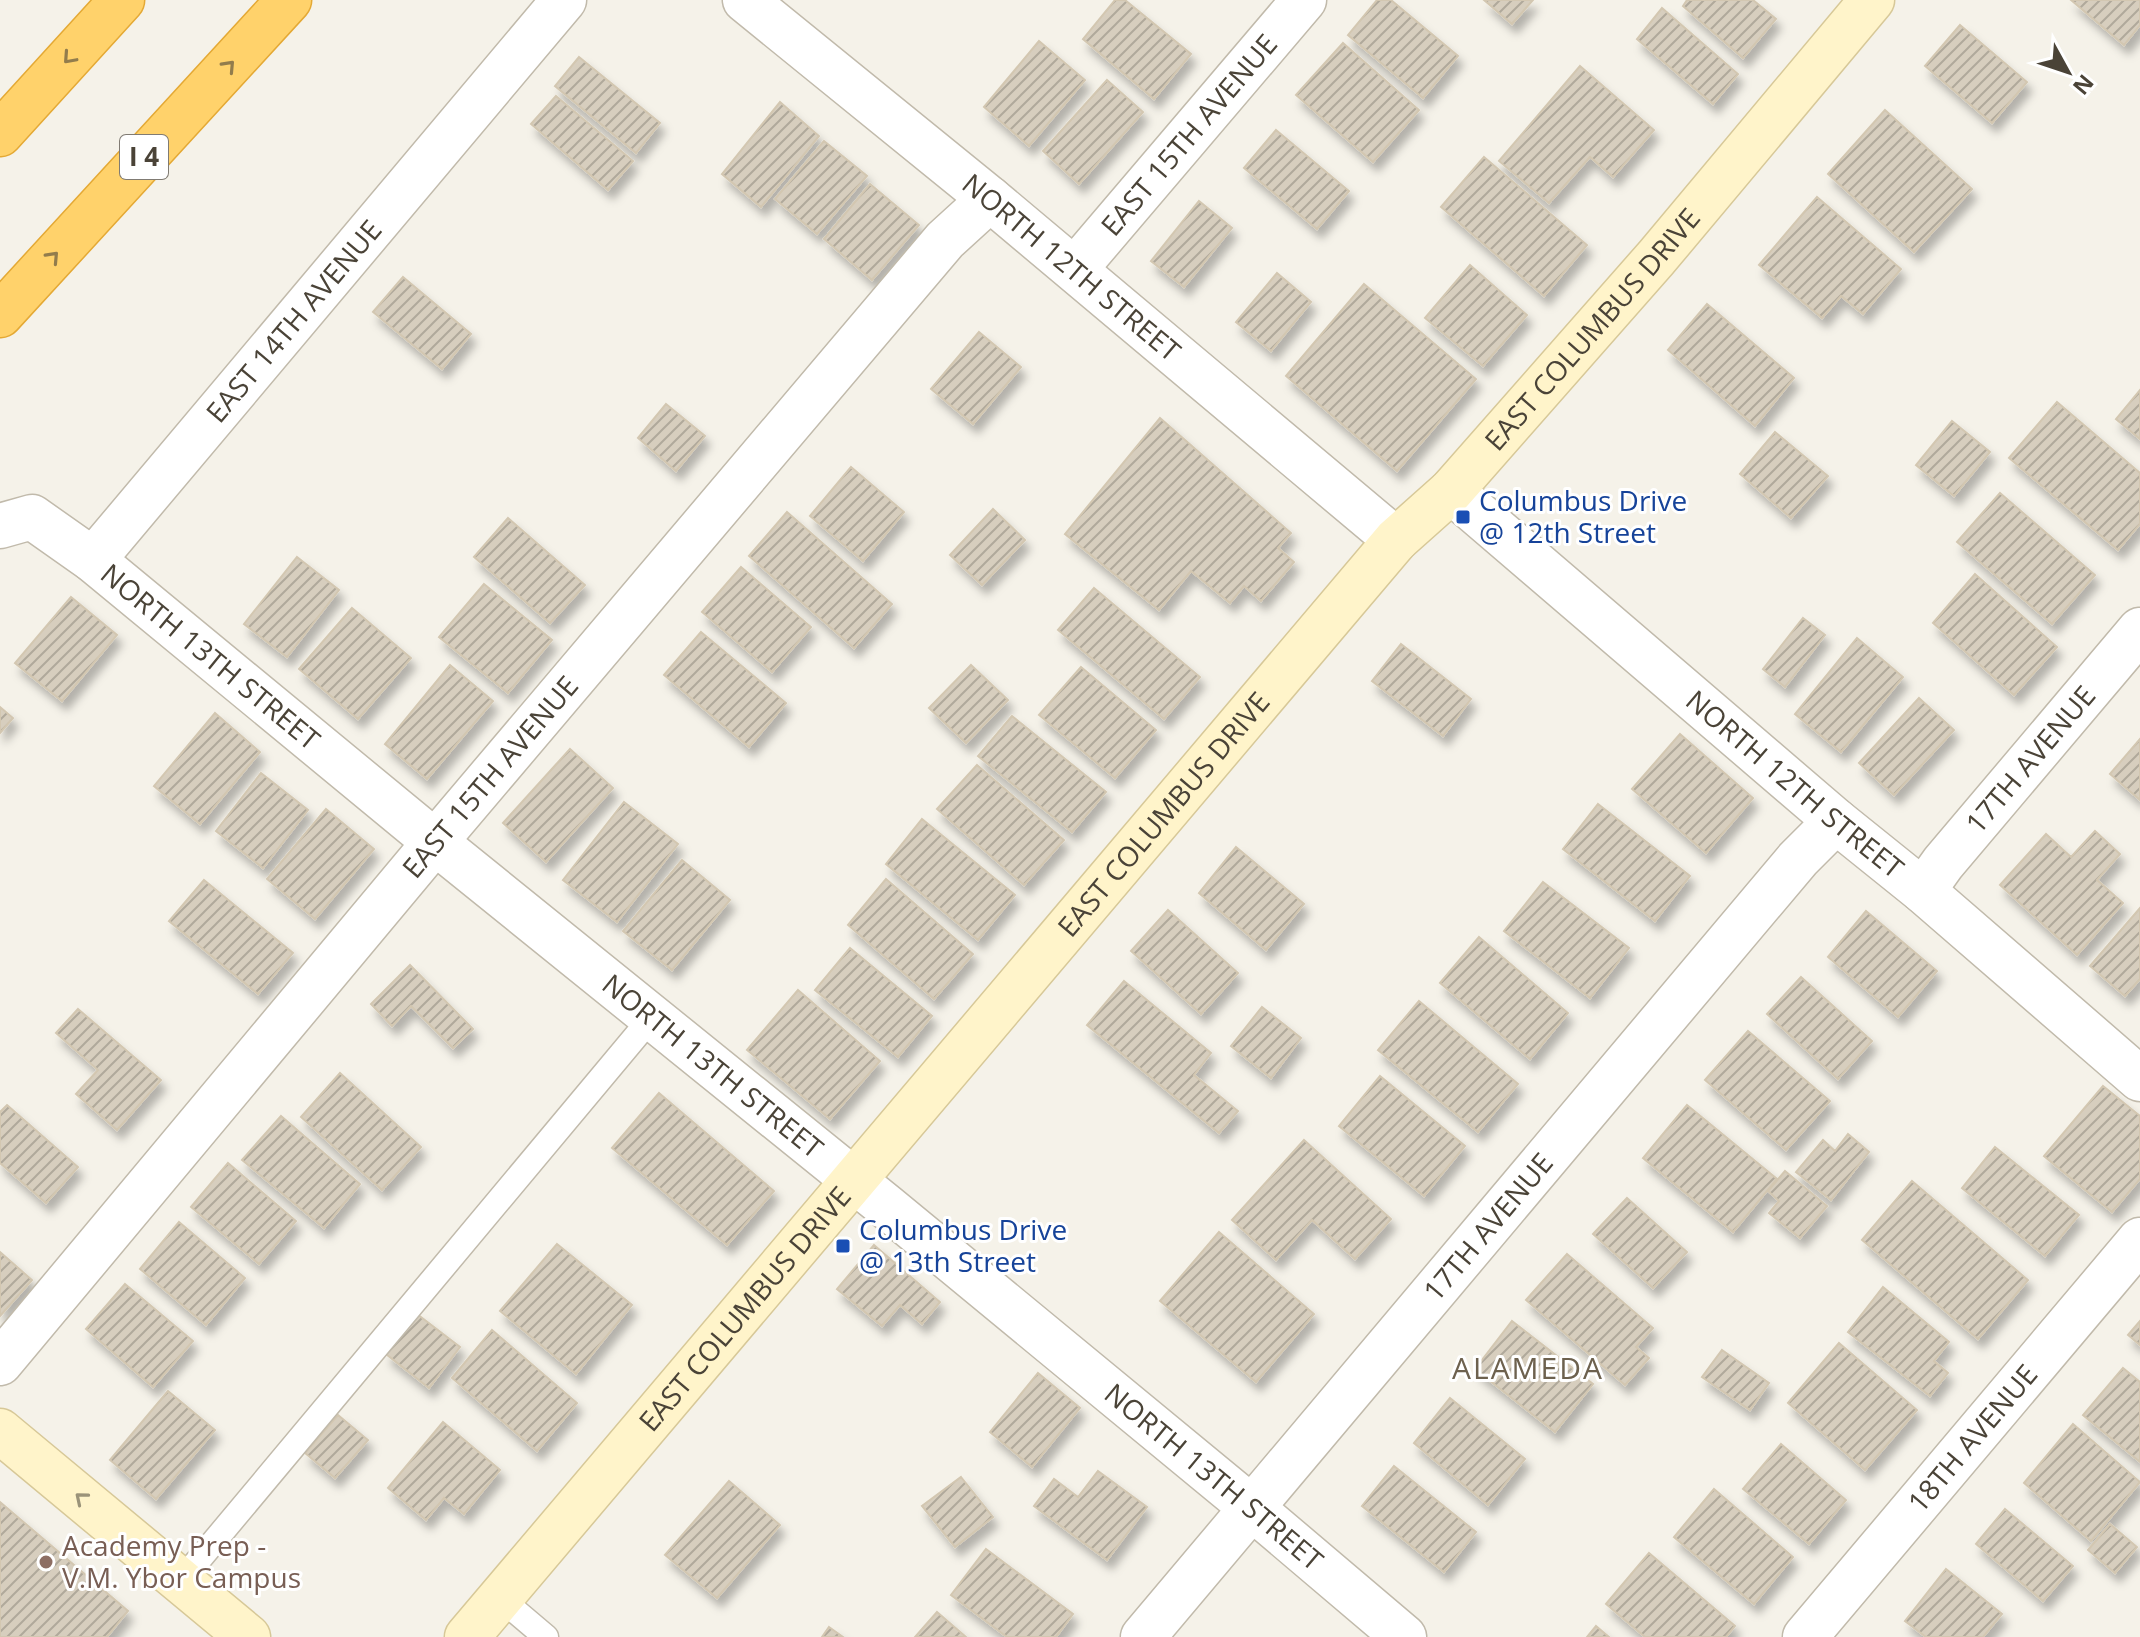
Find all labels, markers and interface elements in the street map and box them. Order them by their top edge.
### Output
street label: EAST 15TH AVENUE [1092,25,1285,243]
north arrow [2028,32,2108,112]
one-way arrow [65,48,79,63]
one-way arrow [219,60,233,75]
text: N [2067,69,2101,102]
road number: I 4 [120,135,168,179]
street label: NORTH 12TH STREET [955,164,1189,370]
street label: EAST COLUMBUS DRIVE [1476,200,1708,458]
street label: EAST 14TH AVENUE [197,211,389,430]
one-way arrow [43,252,57,267]
place label: Columbus Drive @ 12th Street [1479,481,1687,551]
marker: Columbus Drive @ 12th Street [1454,508,1472,526]
street label: NORTH 13TH STREET [93,554,329,758]
street label: EAST 15TH AVENUE [393,667,586,885]
street label: 17TH AVENUE [1956,677,2103,841]
street label: NORTH 12TH STREET [1679,681,1913,887]
street label: EAST COLUMBUS DRIVE [1048,683,1278,944]
street label: NORTH 13TH STREET [595,965,832,1166]
street label: 17TH AVENUE [1414,1144,1561,1308]
street label: EAST COLUMBUS DRIVE [630,1178,859,1439]
place label: Columbus Drive @ 13th Street [859,1210,1067,1280]
marker: Columbus Drive @ 13th Street [834,1237,852,1255]
district label: ALAMEDA [1452,1347,1604,1388]
street label: 18TH AVENUE [1899,1356,2045,1520]
street label: NORTH 13TH STREET [1097,1374,1332,1579]
one-way arrow [75,1493,90,1508]
place label: Academy Prep - V.M. Ybor Campus [62,1526,301,1596]
marker: Academy Prep - V.M. Ybor Campus [37,1553,55,1571]

